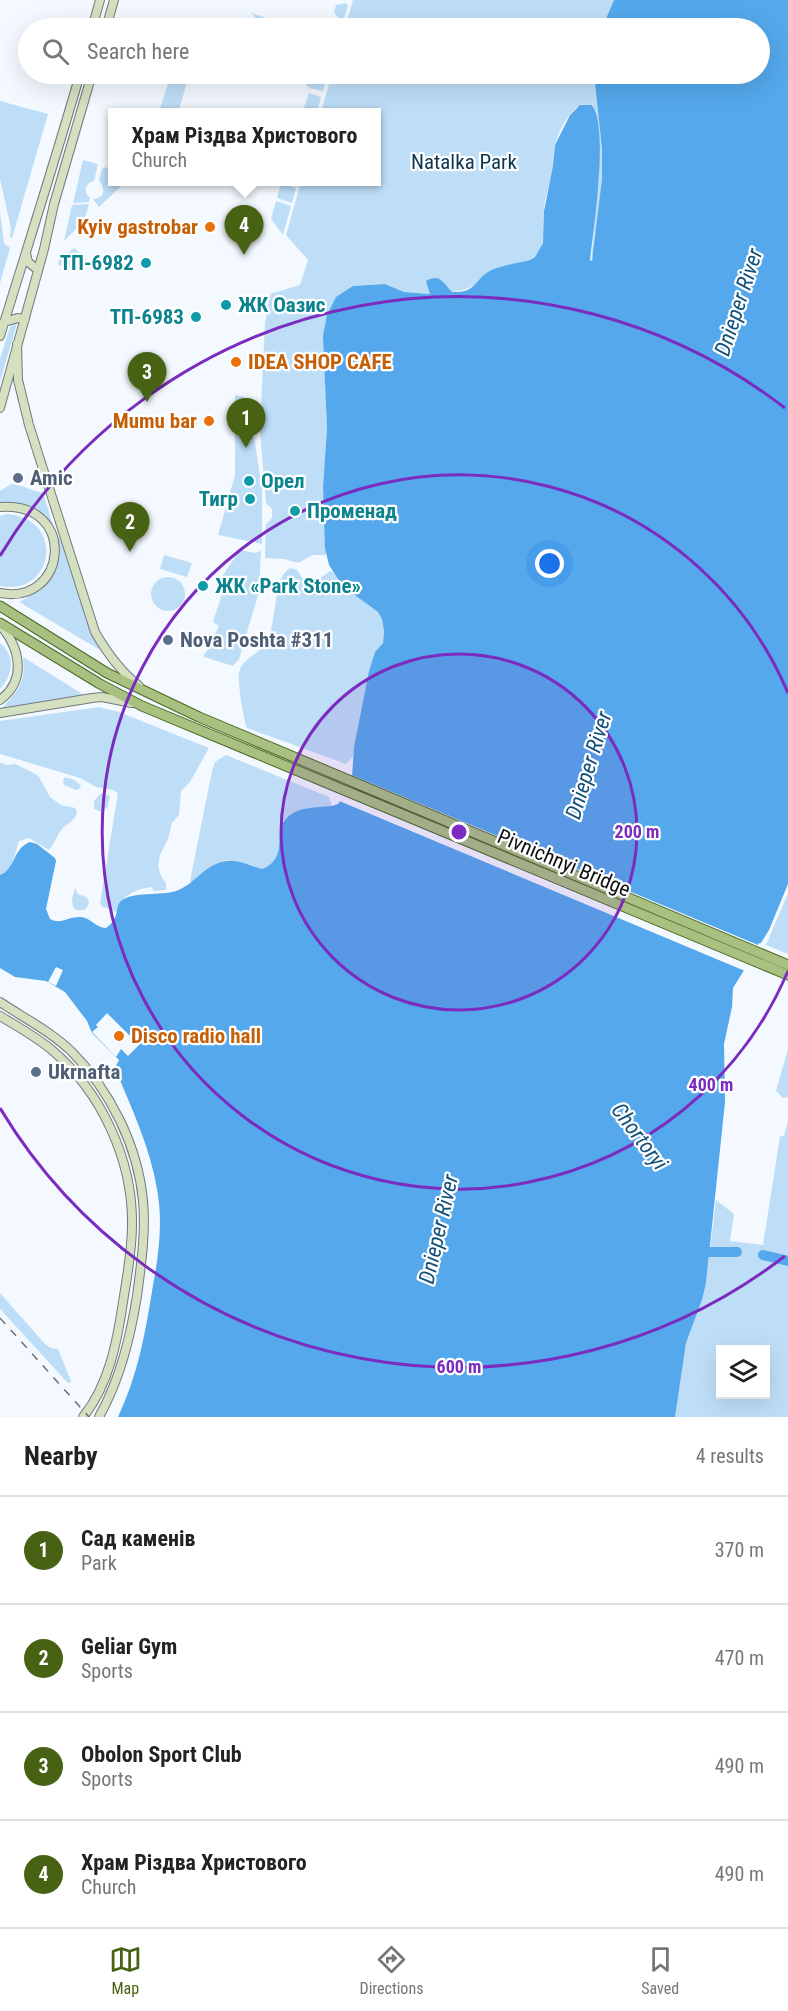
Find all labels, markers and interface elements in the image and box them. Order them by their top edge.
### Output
search box [18,18,770,84]
icon: search [39,35,72,68]
text: Search here [87,39,189,64]
popup [108,108,381,186]
text: Храм Різдва Христового [132,123,357,148]
text: Church [132,148,187,172]
park label: Natalka Park [411,150,518,174]
pin: 4 [224,206,264,255]
place label: Kyiv gastrobar [77,215,198,239]
marker: Kyiv gastrobar [203,220,217,234]
water label: Dnieper River [709,245,768,359]
place label: ТП-6982 [60,251,134,275]
marker: ТП-6982 [139,256,153,270]
place label: ЖК Оазис [238,293,326,317]
marker: ЖК Оазис [219,298,233,312]
place label: ТП-6983 [110,305,184,329]
marker: ТП-6983 [189,310,203,324]
place label: IDEA SHOP CAFE [248,350,392,374]
pin: 3 [128,352,166,402]
marker: IDEA SHOP CAFE [229,355,243,369]
pin: 1 [226,398,266,448]
place label: Mumu bar [113,409,197,433]
marker: Mumu bar [202,414,216,428]
place label: Amic [30,466,73,490]
place label: Орел [261,469,305,493]
marker: Amic [11,471,25,485]
marker: Орел [242,474,256,488]
place label: Тигр [199,487,238,511]
marker: Тигр [243,492,257,506]
place label: Променад [307,499,397,523]
pin: 2 [110,502,150,552]
marker: Променад [288,504,302,518]
your location [535,549,564,578]
place label: ЖК «Park Stone» [215,574,361,598]
marker: ЖК «Park Stone» [196,579,210,593]
place label: Nova Poshta #311 [180,628,333,652]
marker: Nova Poshta #311 [161,633,175,647]
water label: Dnieper River [560,708,617,822]
text: 200 m [615,821,659,842]
centre of rings [449,822,469,842]
street label: Pivnichnyi Bridge [494,824,634,902]
place label: Disco radio hall [131,1024,261,1048]
marker: Disco radio hall [112,1029,126,1043]
place label: Ukrnafta [48,1060,121,1084]
marker: Ukrnafta [29,1065,43,1079]
text: 400 m [689,1074,733,1095]
water label: Chortoryi [606,1098,673,1175]
water label: Dnieper River [414,1172,463,1286]
map controls [716,1345,770,1399]
button: layers [716,1345,770,1399]
text: 600 m [437,1356,481,1377]
text: Nearby [24,1441,98,1471]
text: 4 results [696,1444,764,1468]
text: Сад каменів [81,1526,195,1551]
text: 1 [38,1538,49,1562]
text: 370 m [715,1538,764,1562]
text: Park [81,1551,117,1575]
text: Geliar Gym [81,1634,177,1659]
text: 2 [38,1646,49,1670]
text: 470 m [715,1646,764,1670]
text: Sports [81,1659,133,1683]
text: Obolon Sport Club [81,1742,242,1767]
text: 3 [38,1754,49,1778]
text: 490 m [715,1754,764,1778]
text: Sports [81,1767,133,1791]
text: Храм Різдва Христового [81,1850,307,1875]
text: 4 [38,1862,49,1886]
text: 490 m [715,1862,764,1886]
text: Church [81,1875,136,1899]
tab: Map [109,1943,142,1998]
tab: Directions [360,1943,423,1998]
tab: Saved [641,1943,679,1998]

